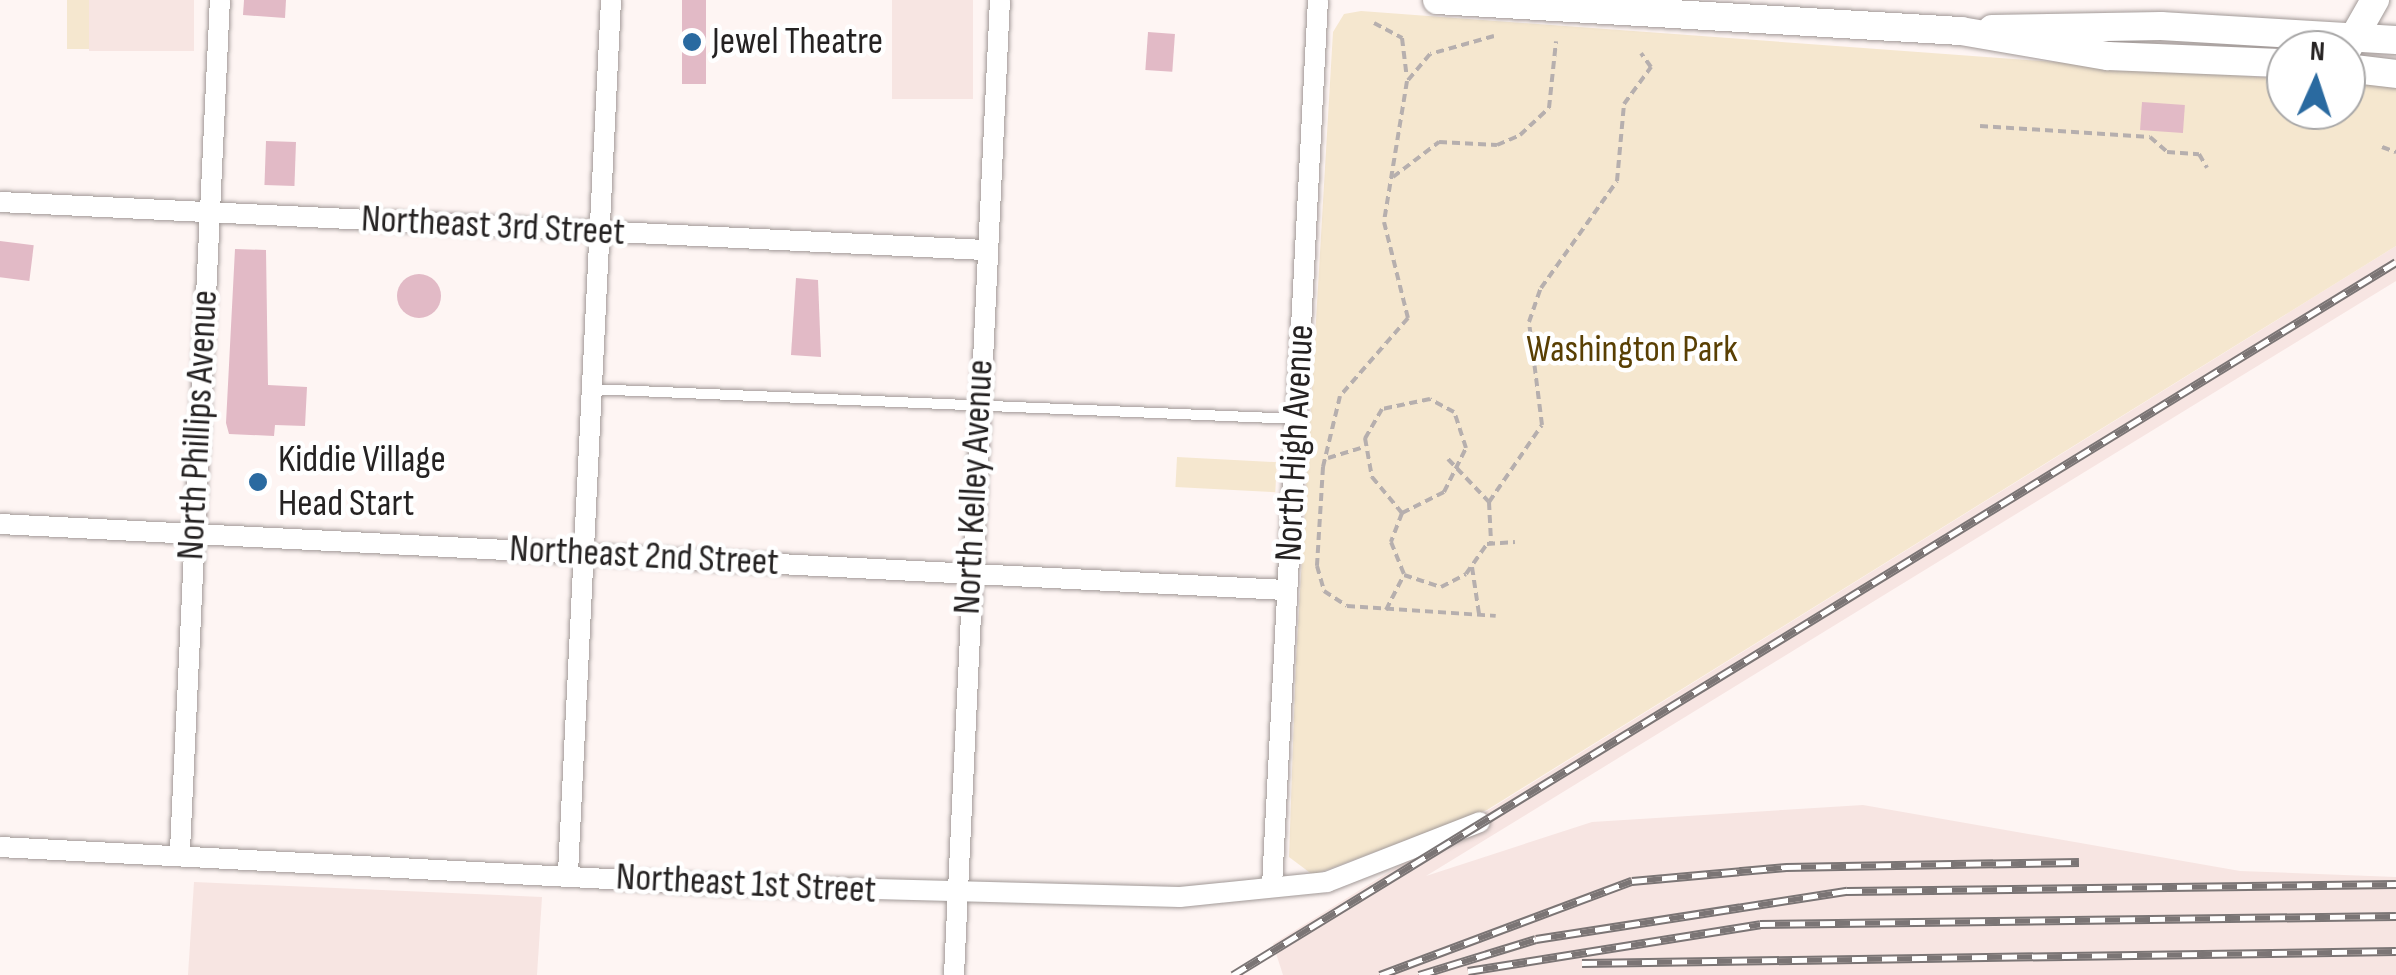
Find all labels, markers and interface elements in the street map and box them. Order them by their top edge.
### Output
place label: Jewel Theatre [712,19,883,65]
north arrow [2266,30,2366,130]
marker: Jewel Theatre [681,31,703,53]
text: N [2309,35,2326,68]
street label: Northeast 3rd Street [360,196,626,256]
street label: North Phillips Avenue [168,289,228,561]
street label: North High Avenue [1266,323,1324,563]
park label: Washington Park [1526,327,1738,373]
street label: North Kelley Avenue [945,358,1003,616]
place label: Kiddie Village Head Start [278,437,446,526]
marker: Kiddie Village Head Start [247,471,269,493]
street label: Northeast 2nd Street [508,526,780,586]
street label: Northeast 1st Street [615,854,877,914]

